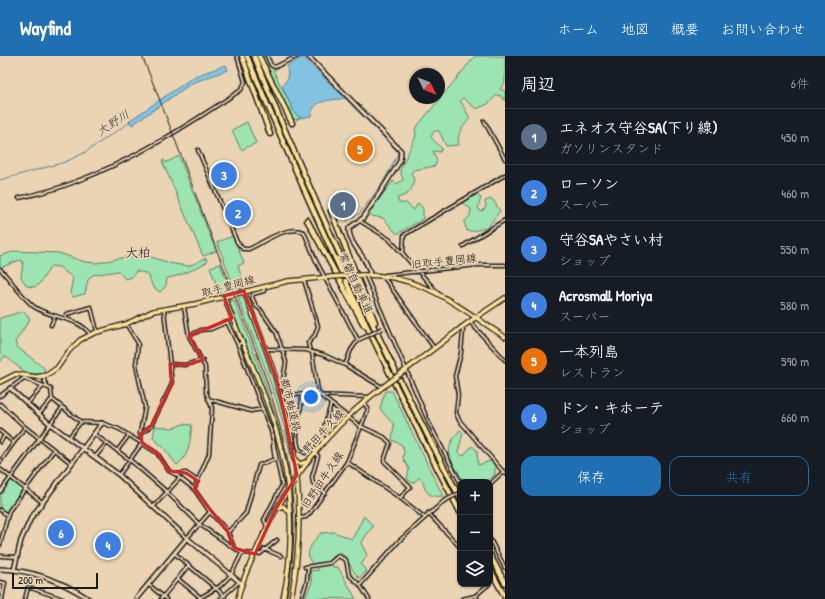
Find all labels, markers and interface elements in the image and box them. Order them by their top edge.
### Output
text: Wayfind [20,15,71,41]
text: ホーム [558,19,599,38]
text: 地図 [621,19,649,38]
text: 概要 [671,19,699,38]
text: お問い合わせ [721,19,805,38]
north arrow [409,68,445,104]
text: 周辺 [521,72,555,95]
text: 6件 [791,74,809,92]
water label: 大野川 [93,106,132,140]
text: エネオス守谷SA(下り線) [559,117,718,138]
text: 1 [532,128,536,146]
text: 450 m [781,128,809,146]
pin: 5 [347,134,373,164]
text: ガソリンスタンド [559,139,663,157]
pin: 3 [211,160,237,190]
text: ローソン [559,173,619,194]
text: 2 [531,184,537,202]
text: 460 m [781,184,809,202]
pin: 1 [330,190,356,220]
text: スーパー [559,195,610,213]
pin: 2 [225,198,251,228]
text: 守谷SAやさい村 [559,229,663,250]
text: 3 [531,240,537,258]
text: 550 m [780,240,809,258]
district label: 大柏 [125,243,151,261]
street label: 常磐自動車道 [336,250,376,316]
street label: 旧取手豊岡線 [410,251,478,271]
text: ショップ [559,251,610,269]
street label: 取手豊岡線 [200,272,256,300]
text: Acrosmall Moriya [559,285,652,306]
text: 4 [532,296,536,314]
text: 580 m [780,296,809,314]
text: スーパー [559,307,610,325]
text: 一本列島 [559,341,619,362]
text: 5 [531,352,537,370]
text: 590 m [781,352,809,370]
text: レストラン [559,363,625,381]
street label: 都市軸道路 [278,377,304,433]
your location [301,387,321,407]
text: ドン・キホーテ [559,397,664,418]
street label: 野田牛久線 [299,406,347,456]
text: 6 [531,408,537,426]
text: 660 m [781,408,809,426]
text: ショップ [559,419,610,437]
street label: 旧野田牛久線 [298,449,346,511]
button: 保存 [521,456,661,496]
button: 共有 [669,456,809,496]
map controls [457,479,493,587]
button: + [457,479,493,515]
button: − [457,515,493,551]
pin: 6 [48,518,74,548]
pin: 4 [95,530,121,560]
button: layers [457,551,493,587]
scale bar [12,571,98,590]
text: 200 m [18,573,43,587]

